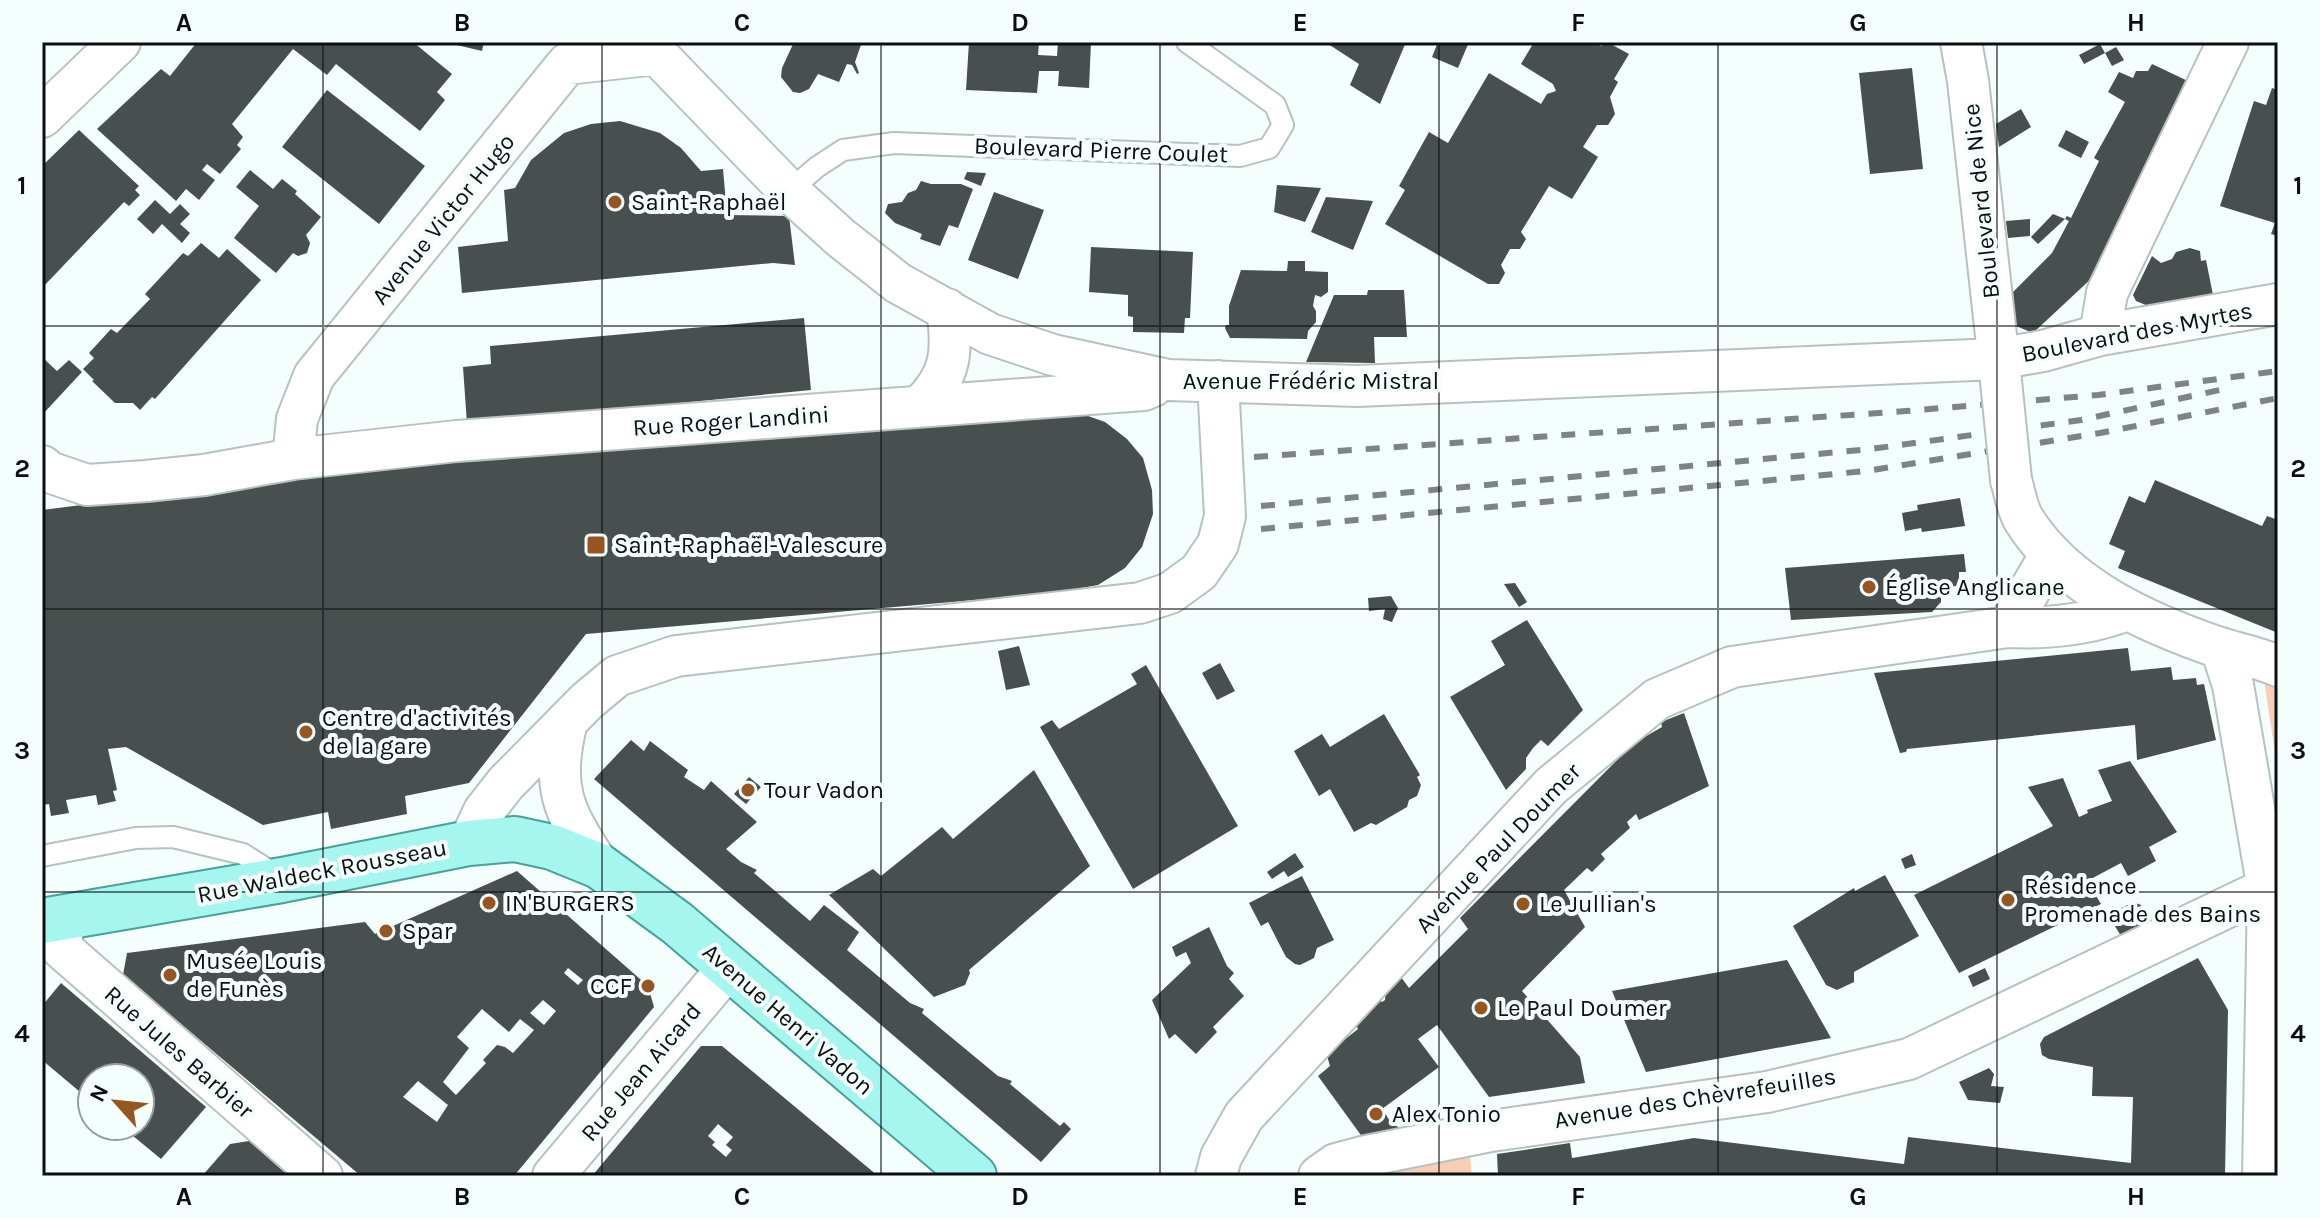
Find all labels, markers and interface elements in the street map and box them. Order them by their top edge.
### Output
text: A [176,7,192,38]
text: B [454,7,470,38]
text: C [734,7,750,38]
text: D [1011,7,1029,38]
text: E [1292,7,1308,38]
text: F [1571,7,1585,38]
text: G [1849,7,1867,38]
text: H [2127,7,2145,38]
street label: Boulevard de Nice [1957,102,2005,300]
street label: Avenue Victor Hugo [366,128,520,310]
street label: Boulevard Pierre Coulet [974,132,1228,168]
text: 1 [17,170,27,201]
text: 1 [2293,170,2303,201]
place label: Saint-Raphaël [631,188,786,216]
marker: Saint-Raphaël [606,193,624,211]
street label: Boulevard des Myrtes [2019,296,2255,368]
street label: Avenue Frédéric Mistral [1183,367,1439,395]
street label: Rue Roger Landini [632,400,830,442]
text: 2 [14,453,30,484]
text: 2 [2290,453,2306,484]
place label: Saint-Raphaël-Valescure [614,531,883,559]
marker: Saint-Raphaël-Valescure [585,534,607,556]
place label: Église Anglicane [1885,572,2065,601]
marker: Église Anglicane [1860,578,1878,596]
place label: Centre d'activités de la gare [322,704,512,760]
marker: Centre d'activités de la gare [297,723,315,741]
text: 3 [14,735,30,766]
text: 3 [2290,735,2306,766]
street label: Avenue Paul Doumer [1410,757,1586,939]
place label: Tour Vadon [764,776,884,804]
marker: Tour Vadon [739,781,757,799]
street label: Rue Waldeck Rousseau [195,833,449,909]
place label: Résidence Promenade des Bains [2024,872,2261,928]
place label: IN'BURGERS [505,889,635,917]
place label: Le Jullian's [1539,890,1657,918]
marker: Résidence Promenade des Bains [1999,891,2017,909]
marker: IN'BURGERS [480,894,498,912]
marker: Le Jullian's [1514,895,1532,913]
place label: Spar [402,917,453,945]
marker: Spar [377,922,395,940]
street label: Avenue Henri Vadon [697,937,879,1101]
place label: Musée Louis de Funès [186,947,322,1003]
marker: Musée Louis de Funès [161,966,179,984]
place label: CCF [590,972,632,1000]
marker: CCF [639,977,657,995]
street label: Rue Jules Barbier [99,980,259,1124]
place label: Le Paul Doumer [1497,994,1667,1022]
street label: Rue Jean Aicard [575,997,707,1147]
marker: Le Paul Doumer [1472,999,1490,1017]
text: 4 [14,1018,30,1049]
text: 4 [2290,1018,2306,1049]
north arrow [76,1062,156,1142]
street label: Avenue des Chèvrefeuilles [1552,1062,1838,1134]
text: N [84,1080,114,1106]
place label: Alex Tonio [1392,1100,1501,1128]
marker: Alex Tonio [1367,1105,1385,1123]
text: A [176,1181,192,1212]
text: B [454,1181,470,1212]
text: C [734,1181,750,1212]
text: D [1011,1181,1029,1212]
text: E [1292,1181,1308,1212]
text: F [1571,1181,1585,1212]
text: G [1849,1181,1867,1212]
text: H [2127,1181,2145,1212]

